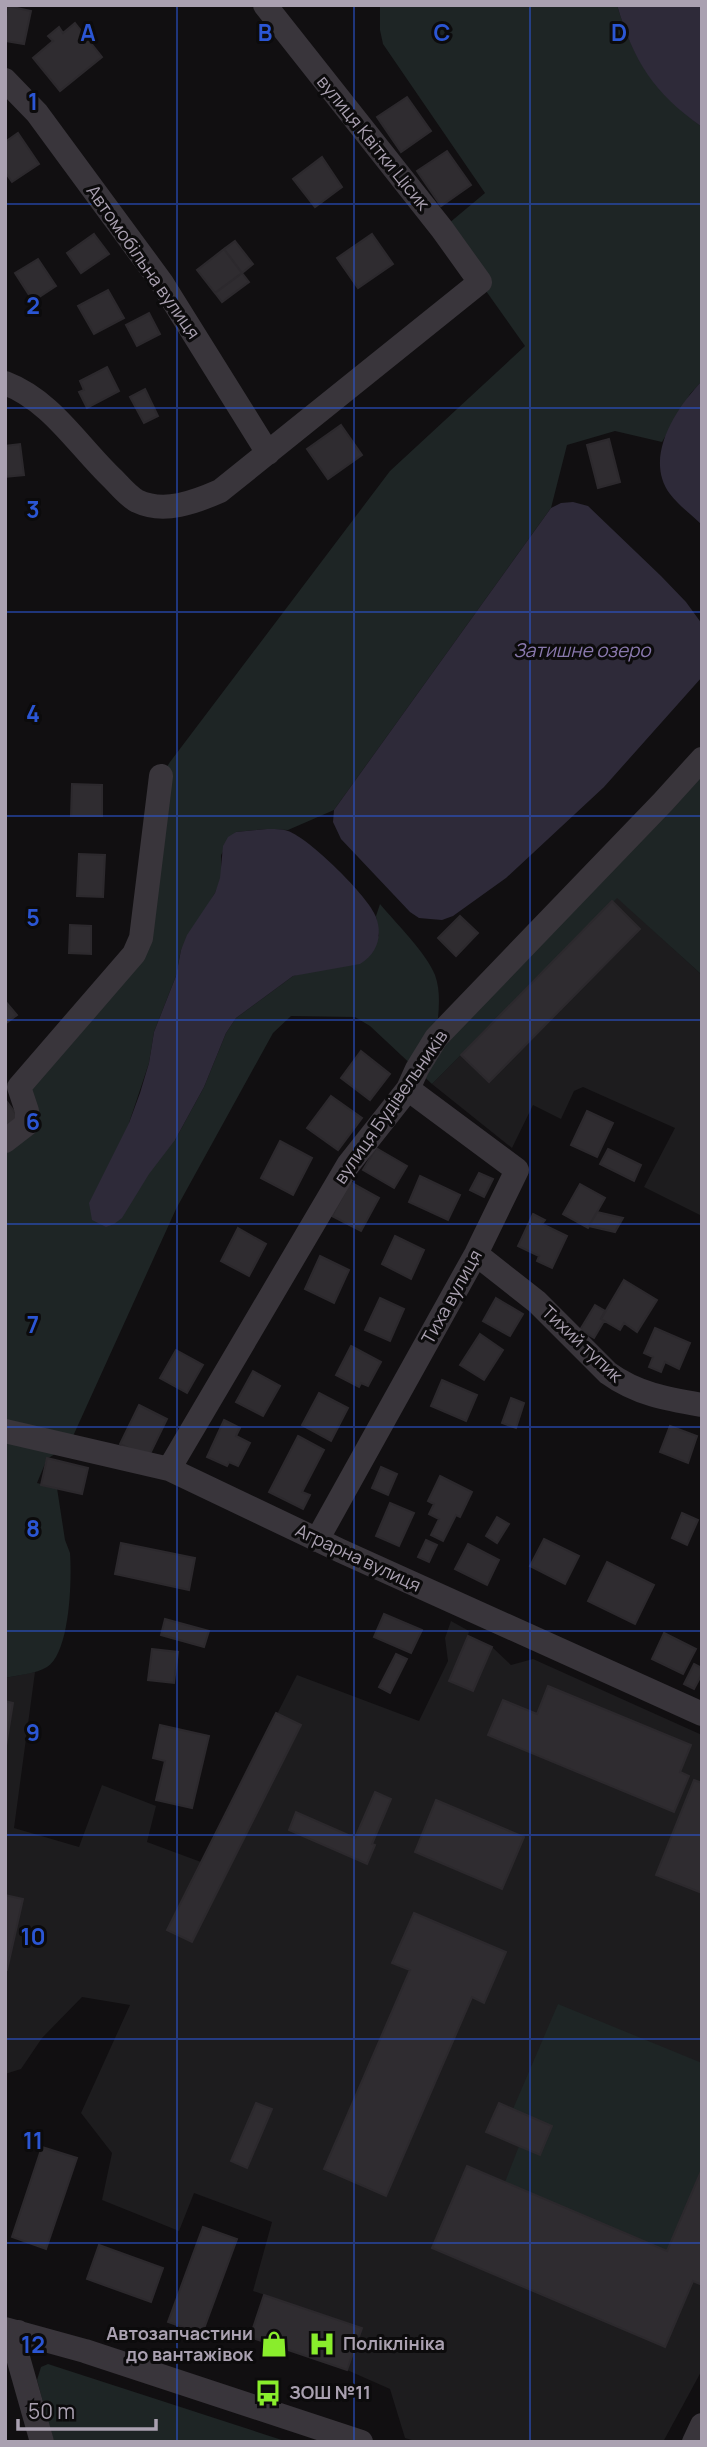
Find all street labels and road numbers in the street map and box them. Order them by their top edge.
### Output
street label: вулиця Квітки Цісик [312,70,436,216]
street label: Автомобільна вулиця [82,180,206,343]
street label: вулиця Будівельників [328,1024,453,1188]
street label: Тиха вулиця [415,1245,487,1348]
street label: Тихий тупик [537,1300,629,1388]
street label: Аграрна вулиця [292,1518,425,1597]

